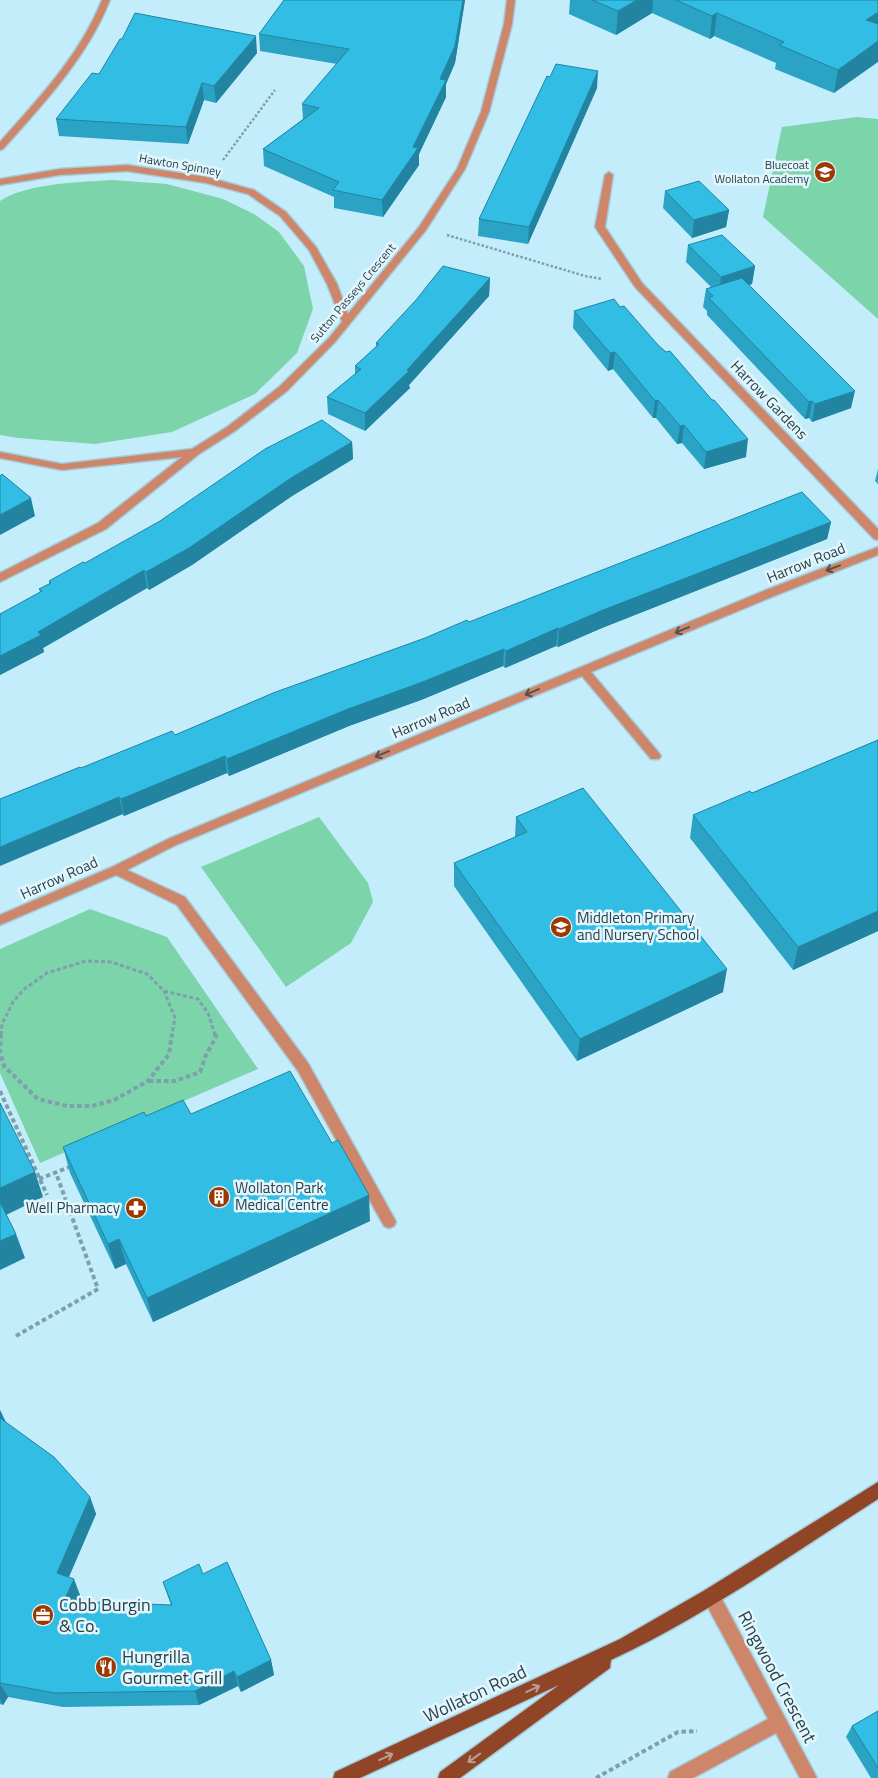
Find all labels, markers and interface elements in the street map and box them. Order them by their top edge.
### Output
street label: Hawton Spinney [138,148,223,181]
place label: Bluecoat Wollaton Academy [715,155,810,188]
school or university icon: Bluecoat Wollaton Academy [813,160,837,184]
street label: Sutton Passeys Crescent [305,238,401,347]
street label: Harrow Gardens [725,355,813,445]
street label: Harrow Road [763,536,849,589]
one-way arrow [825,565,840,574]
one-way arrow [675,625,690,635]
one-way arrow [525,688,540,697]
street label: Harrow Road [388,691,473,744]
one-way arrow [375,750,390,760]
street label: Harrow Road [16,850,101,905]
place label: Middleton Primary and Nursery School [577,906,699,946]
school or university icon: Middleton Primary and Nursery School [549,915,573,939]
place label: Wollaton Park Medical Centre [235,1176,329,1216]
building icon: Wollaton Park Medical Centre [207,1185,231,1209]
place label: Well Pharmacy [26,1196,120,1219]
pharmacy icon: Well Pharmacy [124,1196,148,1220]
place label: Cobb Burgin & Co. [59,1591,151,1639]
office icon: Cobb Burgin & Co. [31,1603,55,1627]
street label: Ringwood Crescent [731,1606,824,1748]
place label: Hungrilla Gourmet Grill [122,1643,222,1691]
restaurant icon: Hungrilla Gourmet Grill [94,1655,118,1679]
street label: Wollaton Road [419,1658,531,1729]
one-way arrow [525,1684,540,1693]
one-way arrow [378,1752,393,1762]
one-way arrow [467,1753,481,1763]

